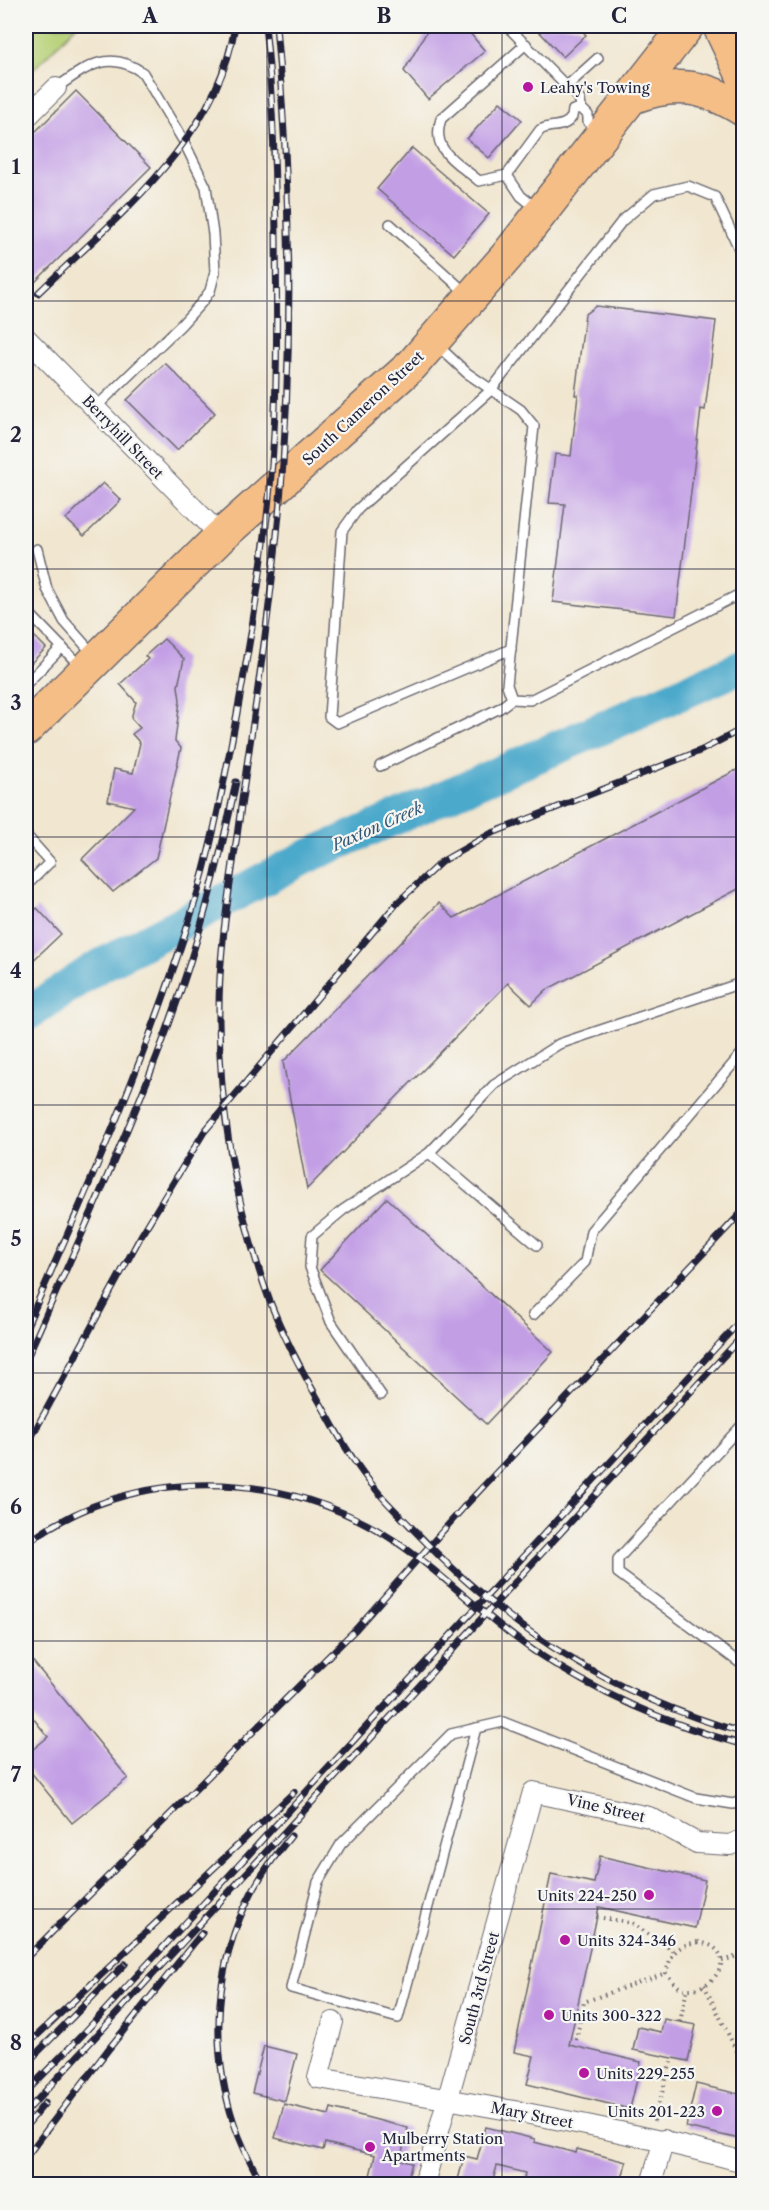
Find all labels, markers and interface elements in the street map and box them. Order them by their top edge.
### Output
text: A [141,4,158,28]
text: B [377,4,392,28]
text: C [611,4,627,28]
place label: Leahy's Towing [540,78,650,97]
marker: Leahy's Towing [521,80,535,94]
text: 1 [12,155,21,179]
street label: South Cameron Street [298,346,428,469]
street label: Berryhill Street [78,391,168,483]
text: 2 [10,423,22,447]
text: 3 [10,691,22,715]
water label: Paxton Creek [327,797,426,856]
text: 4 [10,959,22,983]
text: 5 [10,1227,22,1251]
text: 6 [10,1495,22,1519]
text: 7 [11,1763,22,1787]
street label: Vine Street [564,1790,648,1826]
place label: Units 224-250 [537,1886,637,1905]
marker: Units 224-250 [642,1888,656,1902]
street label: South 3rd Street [455,1929,503,2047]
place label: Units 324-346 [577,1931,676,1950]
marker: Units 324-346 [558,1933,572,1947]
place label: Units 300-322 [561,2006,662,2025]
marker: Units 300-322 [542,2008,556,2022]
text: 8 [10,2031,22,2055]
place label: Units 229-255 [596,2064,695,2083]
marker: Units 229-255 [577,2066,591,2080]
street label: Mary Street [489,2098,576,2132]
place label: Units 201-223 [607,2102,705,2121]
marker: Units 201-223 [710,2104,724,2118]
place label: Mulberry Station Apartments [381,2129,504,2165]
marker: Mulberry Station Apartments [363,2140,377,2154]

